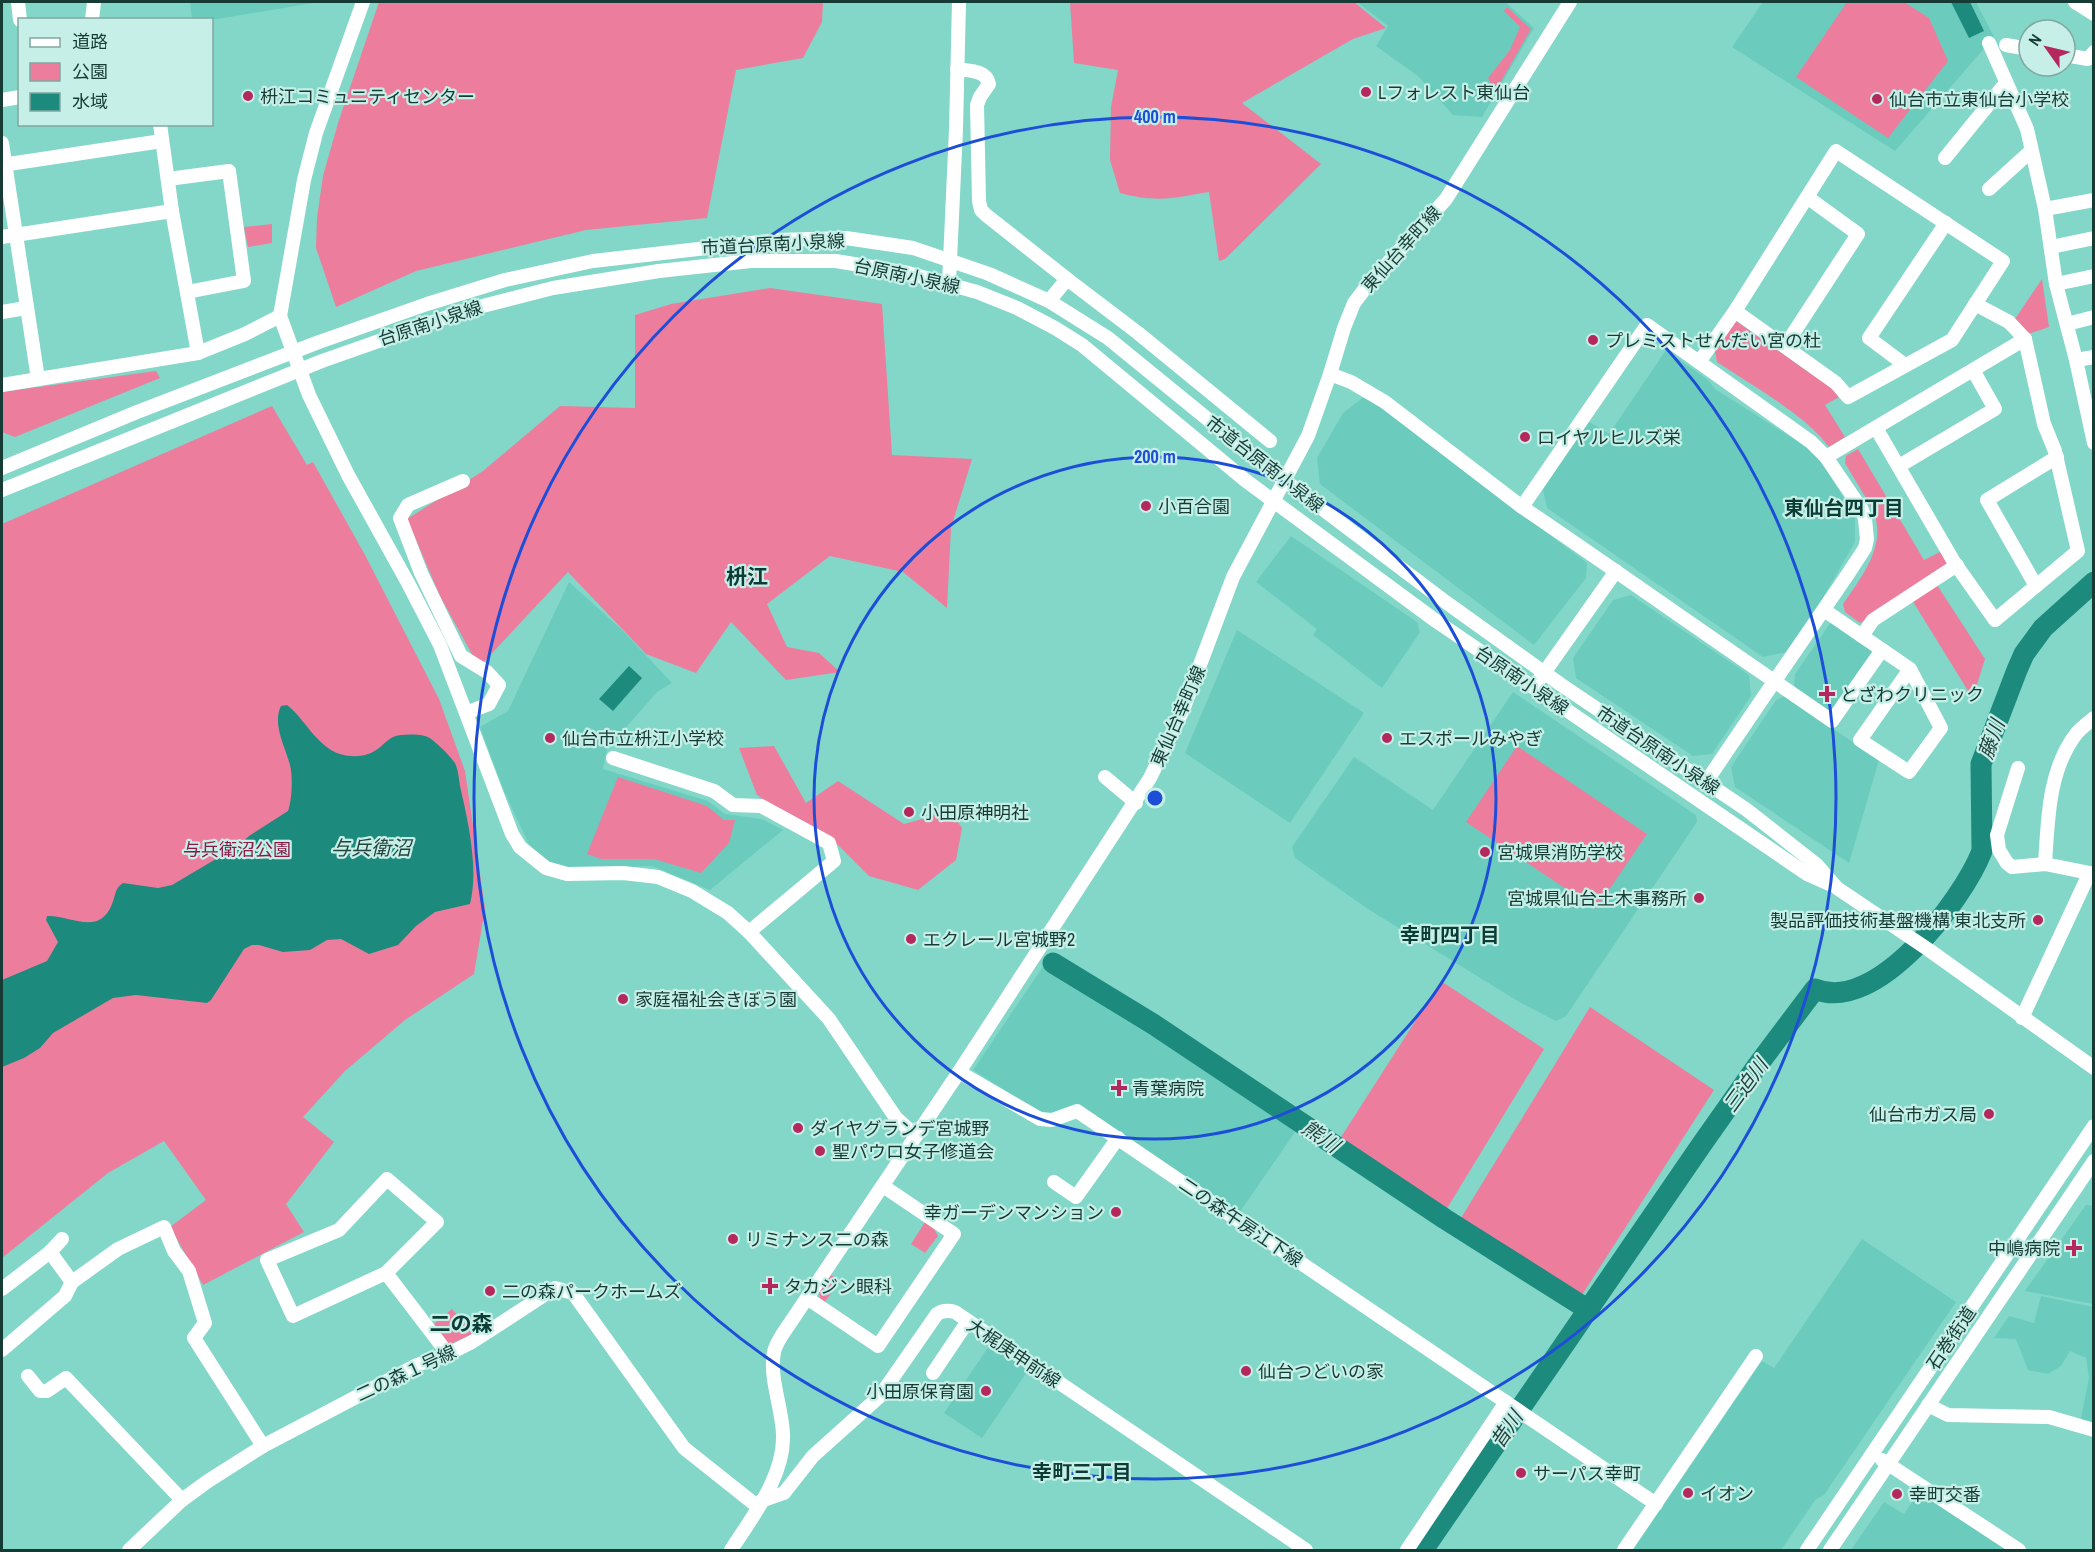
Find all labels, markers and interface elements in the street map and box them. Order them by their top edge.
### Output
legend [18,18,213,126]
north arrow [2017,18,2077,78]
text: 道路 [72,29,108,54]
text: N [2023,30,2046,50]
text: 公園 [72,59,108,84]
place label: Lフォレスト東仙台 [1378,80,1530,105]
place label: 枡江コミュニティセンター [260,84,475,109]
marker: Lフォレスト東仙台 [1359,85,1373,99]
place label: 仙台市立東仙台小学校 [1889,87,2069,112]
text: 水域 [72,89,108,114]
marker: 枡江コミュニティセンター [241,89,255,103]
marker: 仙台市立東仙台小学校 [1870,92,1884,106]
text: 400 m [1134,104,1176,129]
street label: 東仙台幸町線 [1356,201,1446,297]
street label: 市道台原南小泉線 [700,228,846,260]
street label: 台原南小泉線 [852,253,962,299]
street label: 台原南小泉線 [375,294,485,352]
place label: プレミストせんだい宮の杜 [1605,328,1821,353]
marker: プレミストせんだい宮の杜 [1586,333,1600,347]
street label: 市道台原南小泉線 [1201,410,1329,518]
place label: ロイヤルヒルズ栄 [1537,425,1680,450]
marker: ロイヤルヒルズ栄 [1518,430,1532,444]
text: 200 m [1134,444,1176,469]
place label: 小百合園 [1158,494,1230,519]
district label: 東仙台四丁目 [1784,494,1904,521]
marker: 小百合園 [1139,499,1153,513]
district label: 枡江 [726,562,768,591]
street label: 台原南小泉線 [1470,639,1574,721]
street label: 東仙台幸町線 [1145,662,1211,770]
place label: とざわクリニック [1840,682,1984,707]
marker: とざわクリニック [1818,685,1836,703]
street label: 市道台原南小泉線 [1591,699,1725,801]
water label: 藤川 [1971,714,2011,762]
place label: 仙台市立枡江小学校 [562,726,724,751]
place label: エスポールみやぎ [1399,726,1543,751]
marker: 仙台市立枡江小学校 [543,731,557,745]
marker: エスポールみやぎ [1380,731,1394,745]
centre of rings [1145,788,1165,808]
place label: 小田原神明社 [921,800,1029,825]
marker: 小田原神明社 [902,805,916,819]
water label: 与兵衛沼 [331,834,414,861]
park label: 与兵衛沼公園 [183,837,291,862]
place label: 宮城県消防学校 [1497,840,1623,865]
marker: 宮城県消防学校 [1478,845,1492,859]
place label: 宮城県仙台土木事務所 [1507,886,1687,911]
marker: 宮城県仙台土木事務所 [1692,891,1706,905]
place label: 製品評価技術基盤機構 東北支所 [1770,908,2026,933]
marker: 製品評価技術基盤機構 東北支所 [2031,913,2045,927]
district label: 幸町四丁目 [1400,921,1500,948]
place label: エクレール宮城野2 [923,927,1075,952]
marker: エクレール宮城野2 [904,932,918,946]
place label: 家庭福祉会きぼう園 [635,987,797,1012]
marker: 家庭福祉会きぼう園 [616,992,630,1006]
water label: 三迫川 [1716,1051,1775,1117]
place label: 青葉病院 [1132,1076,1204,1101]
marker: 青葉病院 [1110,1079,1128,1097]
place label: 仙台市ガス局 [1869,1102,1977,1127]
marker: 仙台市ガス局 [1982,1107,1996,1121]
water label: 熊川 [1297,1114,1347,1159]
place label: ダイヤグランデ宮城野 [810,1116,989,1141]
marker: ダイヤグランデ宮城野 [791,1121,805,1135]
place label: 聖パウロ女子修道会 [832,1139,994,1164]
marker: 聖パウロ女子修道会 [813,1144,827,1158]
street label: 二の森午房江下線 [1174,1171,1308,1273]
place label: 幸ガーデンマンション [924,1200,1104,1225]
marker: 幸ガーデンマンション [1109,1205,1123,1219]
place label: リミナンス二の森 [745,1227,889,1252]
marker: リミナンス二の森 [726,1232,740,1246]
place label: 中嶋病院 [1988,1236,2060,1261]
marker: 中嶋病院 [2065,1239,2083,1257]
place label: タカジン眼科 [784,1274,892,1299]
marker: タカジン眼科 [761,1277,779,1295]
place label: 二の森パークホームズ [502,1279,681,1304]
marker: 二の森パークホームズ [483,1284,497,1298]
street label: 石巻街道 [1921,1301,1981,1375]
district label: 二の森 [430,1309,493,1338]
street label: 大梶庚申前線 [962,1312,1066,1394]
street label: 二の森１号線 [352,1339,460,1407]
place label: 仙台つどいの家 [1258,1359,1384,1384]
marker: 仙台つどいの家 [1239,1364,1253,1378]
place label: 小田原保育園 [866,1379,974,1404]
marker: 小田原保育園 [979,1384,993,1398]
water label: 昔川 [1484,1403,1529,1453]
district label: 幸町三丁目 [1032,1458,1132,1485]
place label: サーパス幸町 [1533,1461,1641,1486]
marker: サーパス幸町 [1514,1466,1528,1480]
place label: イオン [1700,1481,1754,1506]
place label: 幸町交番 [1909,1482,1981,1507]
marker: イオン [1681,1486,1695,1500]
marker: 幸町交番 [1890,1487,1904,1501]

